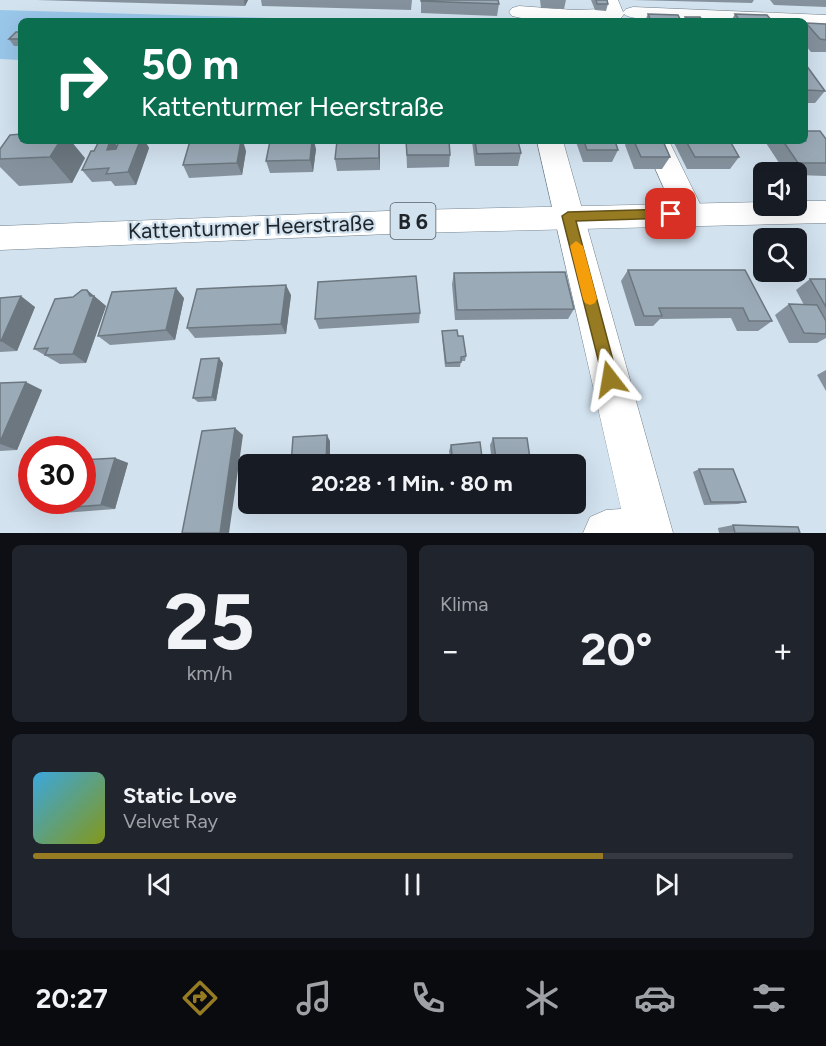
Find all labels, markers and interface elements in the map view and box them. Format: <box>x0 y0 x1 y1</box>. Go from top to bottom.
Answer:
text: 50 m <box>141 39 239 90</box>
icon: right <box>42 42 120 120</box>
text: Kattenturmer Heerstraße <box>141 90 444 123</box>
map controls <box>753 162 807 282</box>
button: sound <box>753 162 807 216</box>
pin <box>645 188 696 239</box>
icon: arrive <box>654 197 687 230</box>
road number: B 6 <box>390 203 436 239</box>
street label: Kattenturmer Heerstraße <box>127 209 375 245</box>
button: search <box>753 228 807 282</box>
position arrow <box>578 347 642 411</box>
speed limit sign: 30 <box>18 436 96 514</box>
text: 20:28 · 1 Min. · 80 m <box>311 470 513 497</box>
text: 25 <box>164 575 255 669</box>
text: Klima <box>440 592 488 616</box>
text: 20° <box>580 622 653 676</box>
text: − <box>440 631 461 670</box>
text: + <box>772 631 793 670</box>
text: km/h <box>187 661 232 685</box>
text: Static Love <box>123 782 237 809</box>
text: Velvet Ray <box>123 809 218 833</box>
icon: previous <box>143 868 176 901</box>
icon: pause <box>396 868 429 901</box>
icon: next <box>650 868 683 901</box>
icon: directions <box>179 977 221 1019</box>
icon: music <box>293 977 335 1019</box>
icon: phone <box>407 977 449 1019</box>
icon: climate <box>521 977 563 1019</box>
icon: car <box>634 977 676 1019</box>
icon: filters <box>748 977 790 1019</box>
text: 20:27 <box>36 982 108 1015</box>

